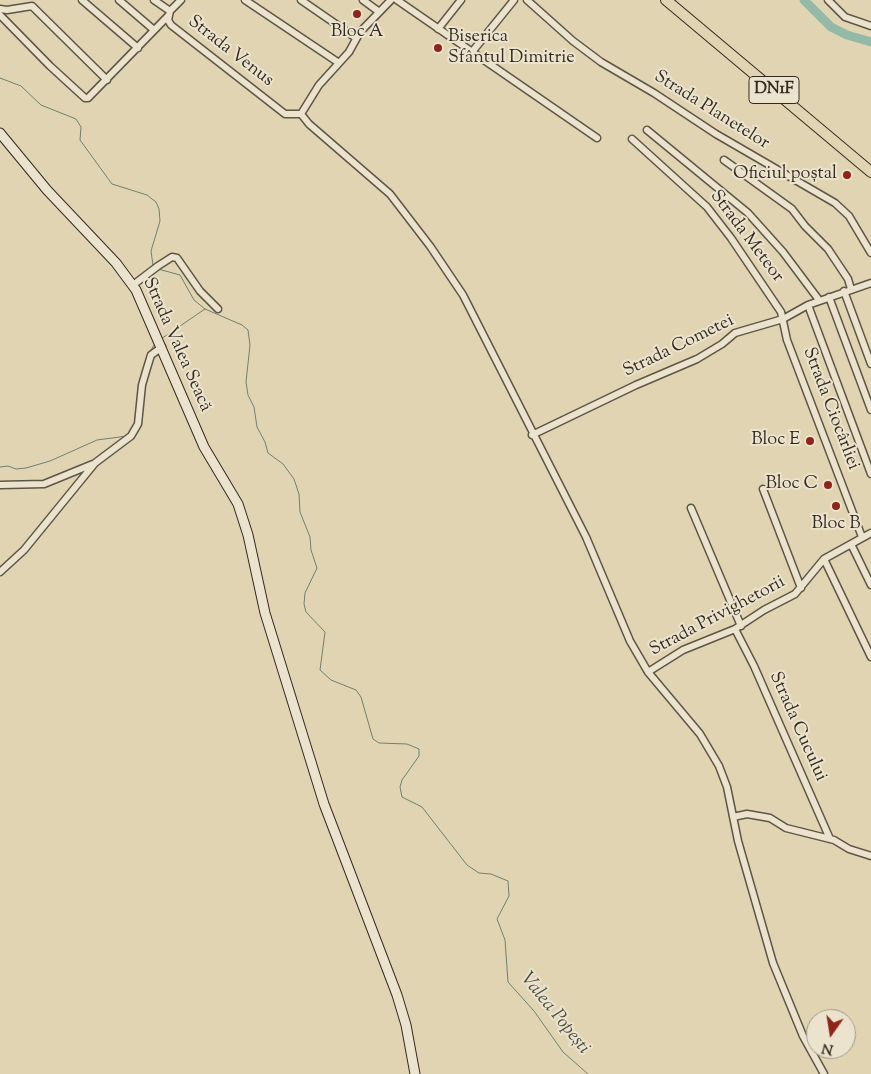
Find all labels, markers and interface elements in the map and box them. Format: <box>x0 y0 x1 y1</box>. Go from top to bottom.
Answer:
marker: Bloc A <box>351 8 363 20</box>
street label: Strada Venus <box>183 12 277 92</box>
place label: Bloc A <box>331 22 383 44</box>
place label: Biserica Sfântul Dimitrie <box>448 27 575 70</box>
marker: Biserica Sfântul Dimitrie <box>432 42 444 54</box>
street label: Strada Planetelor <box>649 67 773 155</box>
road number: DN1F <box>749 76 799 104</box>
place label: Oficiul poștal <box>733 164 837 186</box>
marker: Oficiul poștal <box>841 169 853 181</box>
street label: Strada Meteor <box>704 187 788 287</box>
street label: Strada Valea Seacă <box>137 275 215 415</box>
street label: Strada Cometei <box>620 311 738 383</box>
street label: Strada Ciocârliei <box>797 345 863 473</box>
place label: Bloc E <box>751 430 800 452</box>
marker: Bloc E <box>804 435 816 447</box>
place label: Bloc C <box>766 474 818 496</box>
marker: Bloc C <box>822 479 834 491</box>
marker: Bloc B <box>830 500 842 512</box>
place label: Bloc B <box>811 514 861 536</box>
street label: Strada Privighetorii <box>646 572 790 662</box>
street label: Strada Cucului <box>763 669 831 785</box>
water label: Valea Popești <box>514 968 594 1060</box>
north arrow <box>806 1009 856 1059</box>
text: N <box>820 1037 836 1059</box>

